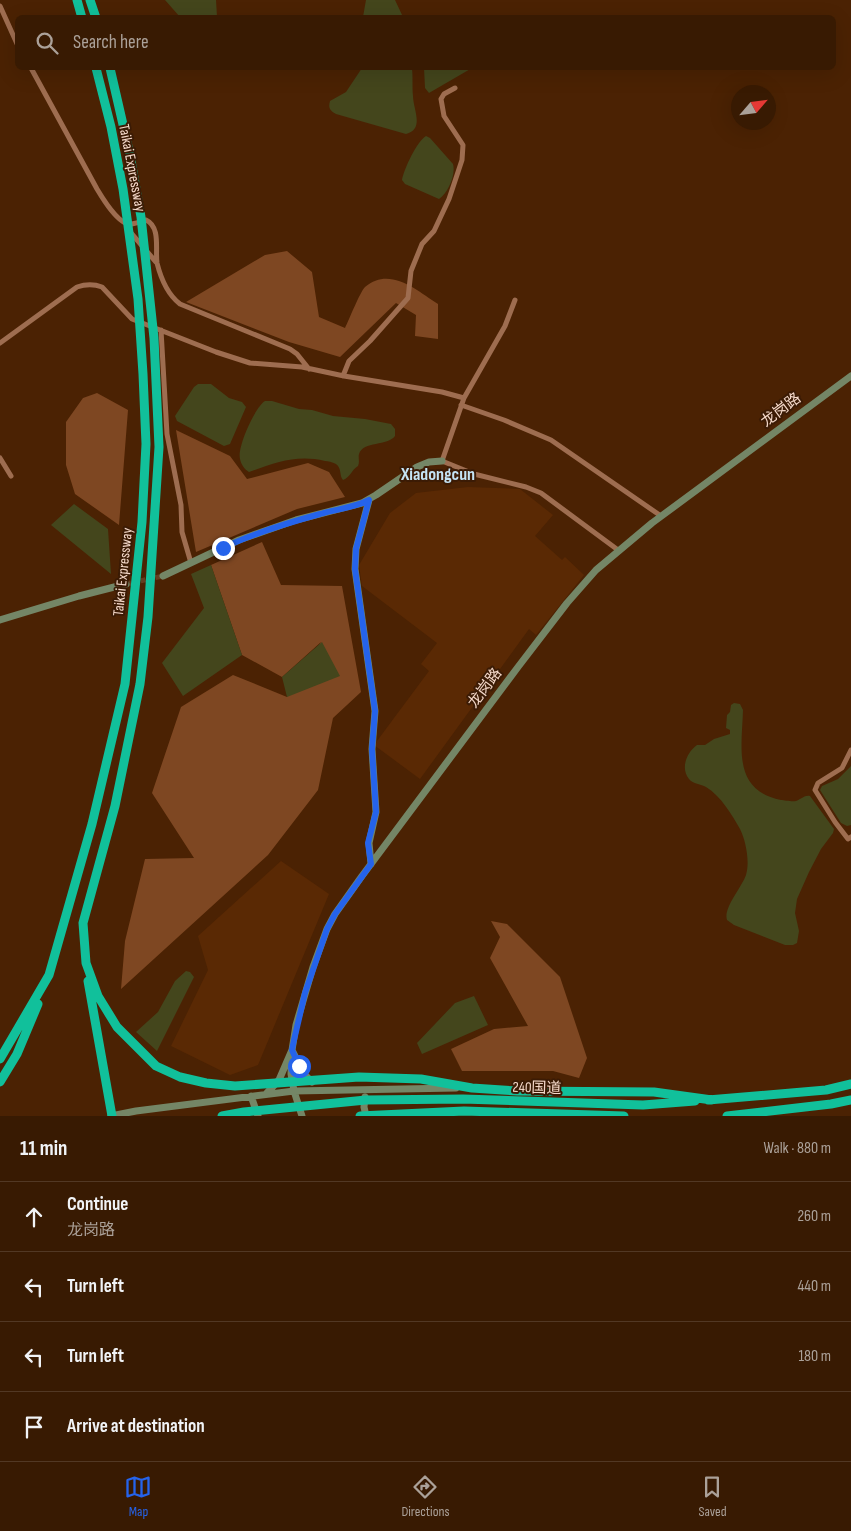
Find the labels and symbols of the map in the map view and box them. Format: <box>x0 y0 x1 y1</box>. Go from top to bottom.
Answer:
north arrow <box>731 85 776 130</box>
street label: Taikai Expressway <box>114 123 150 214</box>
street label: 龙岗路 <box>757 389 805 431</box>
district label: Xiadongcun <box>400 464 475 485</box>
street label: Taikai Expressway <box>109 527 137 617</box>
route end <box>212 537 235 560</box>
street label: 龙岗路 <box>464 664 506 712</box>
route start <box>288 1055 311 1078</box>
street label: 240国道 <box>512 1078 562 1098</box>

